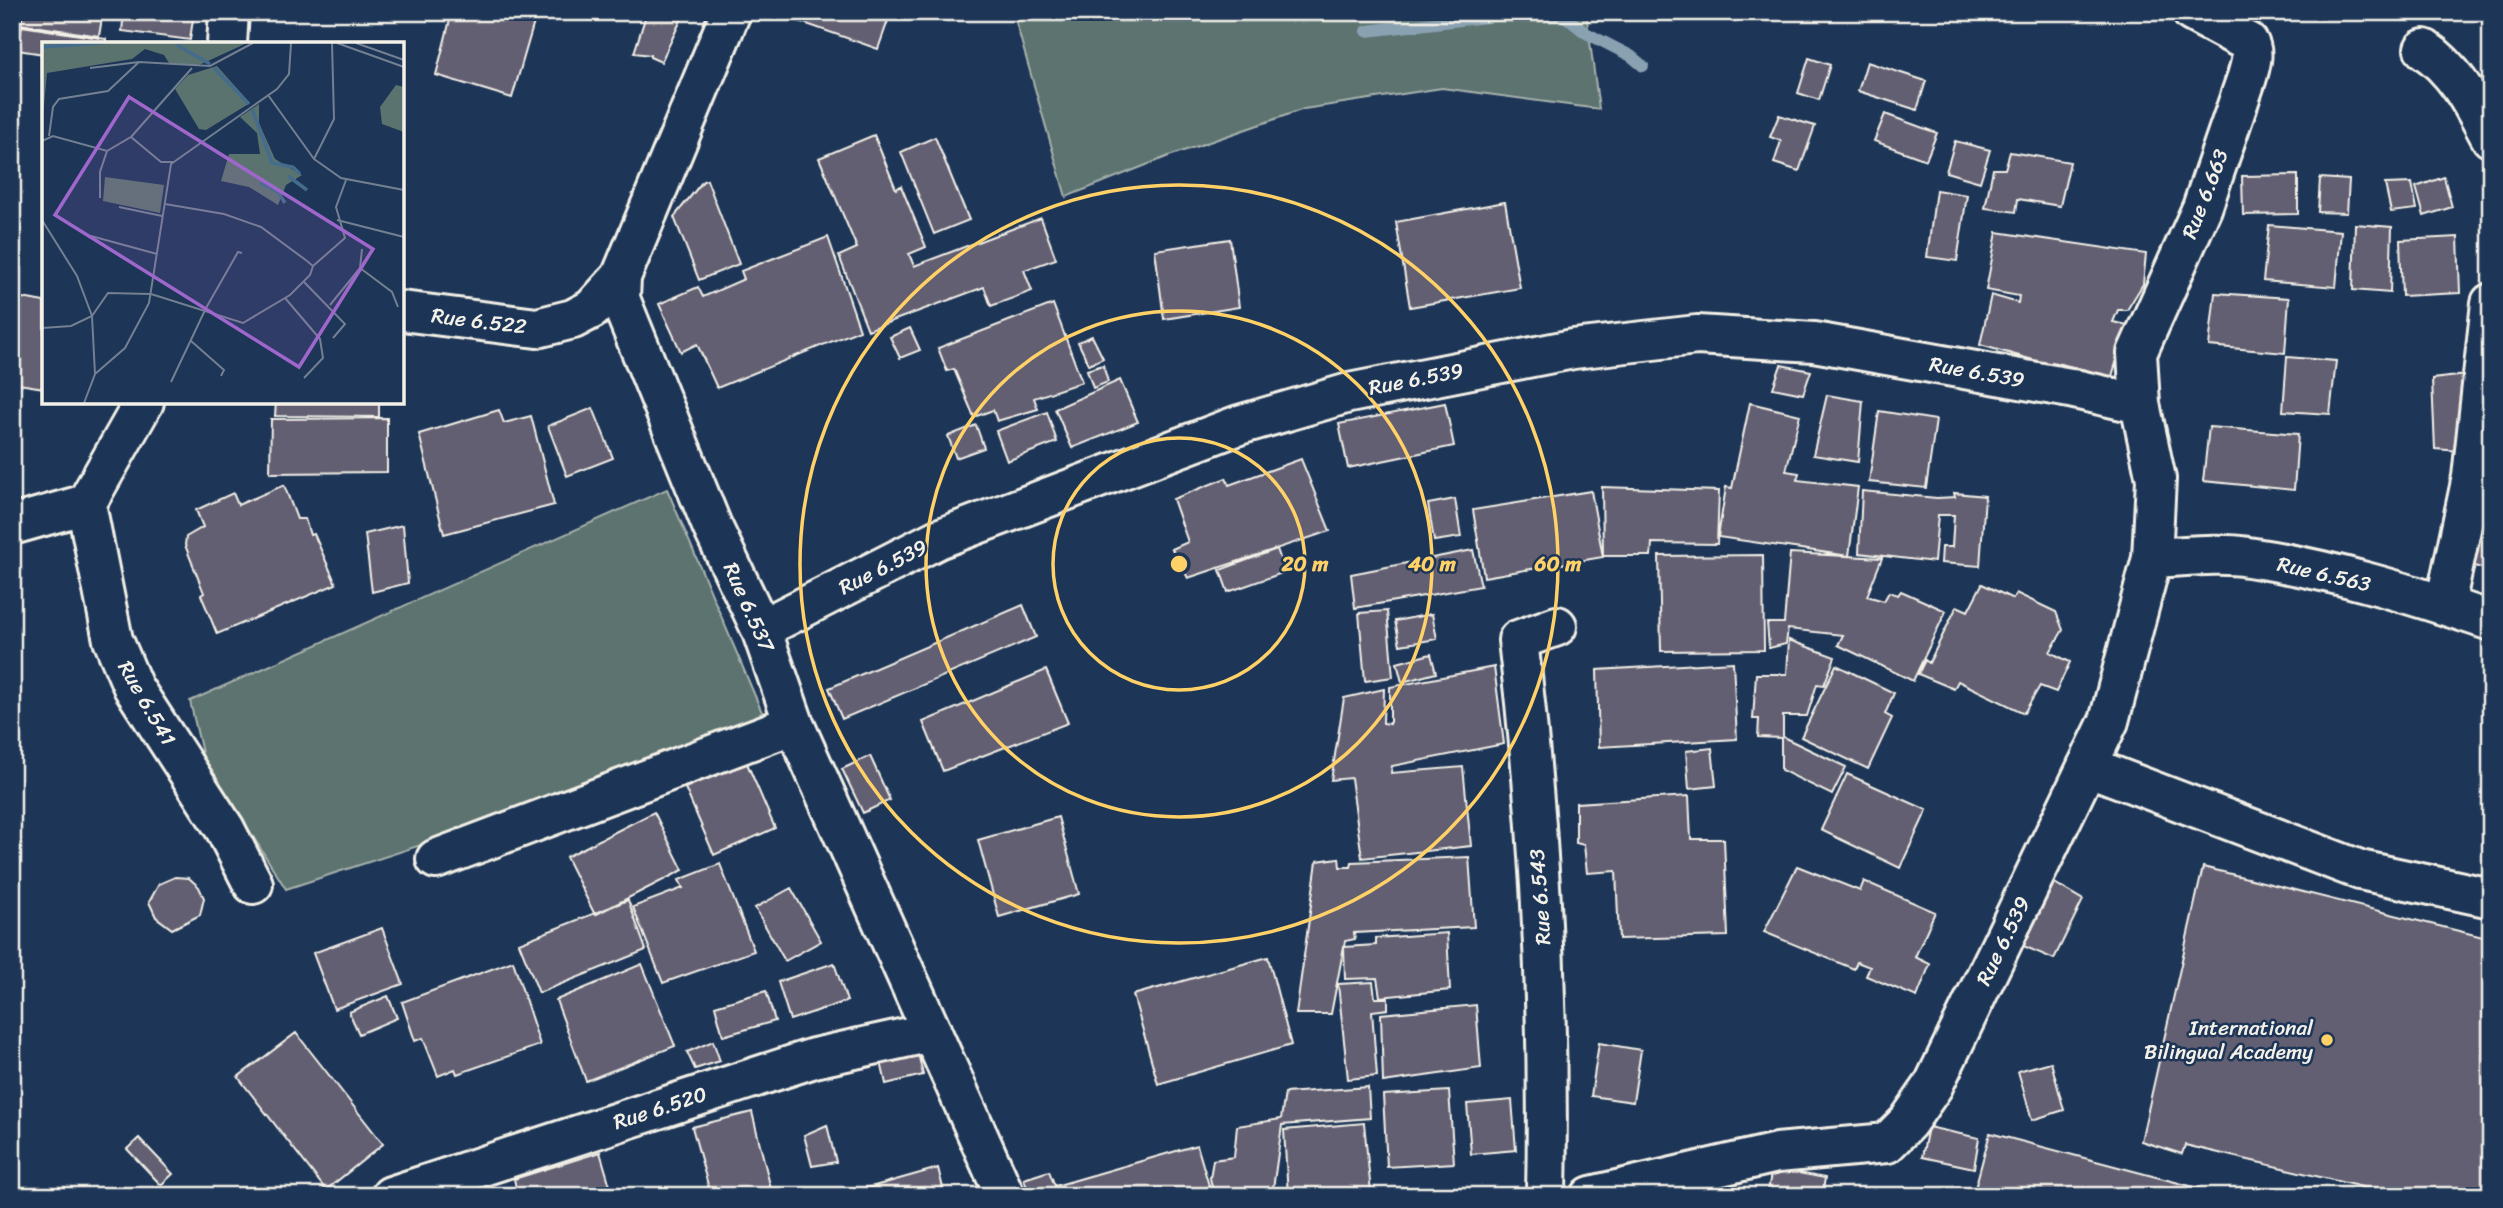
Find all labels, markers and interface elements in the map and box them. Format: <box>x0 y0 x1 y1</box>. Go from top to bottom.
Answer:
inset map <box>42 42 404 404</box>
street label: Rue 6.663 <box>2170 143 2240 245</box>
street label: Rue 6.522 <box>429 296 529 346</box>
street label: Rue 6.539 <box>1927 345 2028 399</box>
street label: Rue 6.539 <box>1365 351 1467 407</box>
street label: Rue 6.539 <box>832 528 934 606</box>
text: 20 m <box>1281 545 1329 583</box>
text: 40 m <box>1407 545 1457 583</box>
text: 60 m <box>1534 545 1582 583</box>
street label: Rue 6.563 <box>2274 545 2375 603</box>
centre of rings <box>1167 552 1191 576</box>
street label: Rue 6.537 <box>712 556 786 660</box>
street label: Rue 6.541 <box>107 653 187 753</box>
street label: Rue 6.543 <box>1518 847 1562 946</box>
street label: Rue 6.539 <box>1965 890 2041 992</box>
place label: International Bilingual Academy <box>2144 1009 2314 1071</box>
marker: International Bilingual Academy <box>2319 1032 2335 1048</box>
street label: Rue 6.520 <box>608 1075 712 1141</box>

